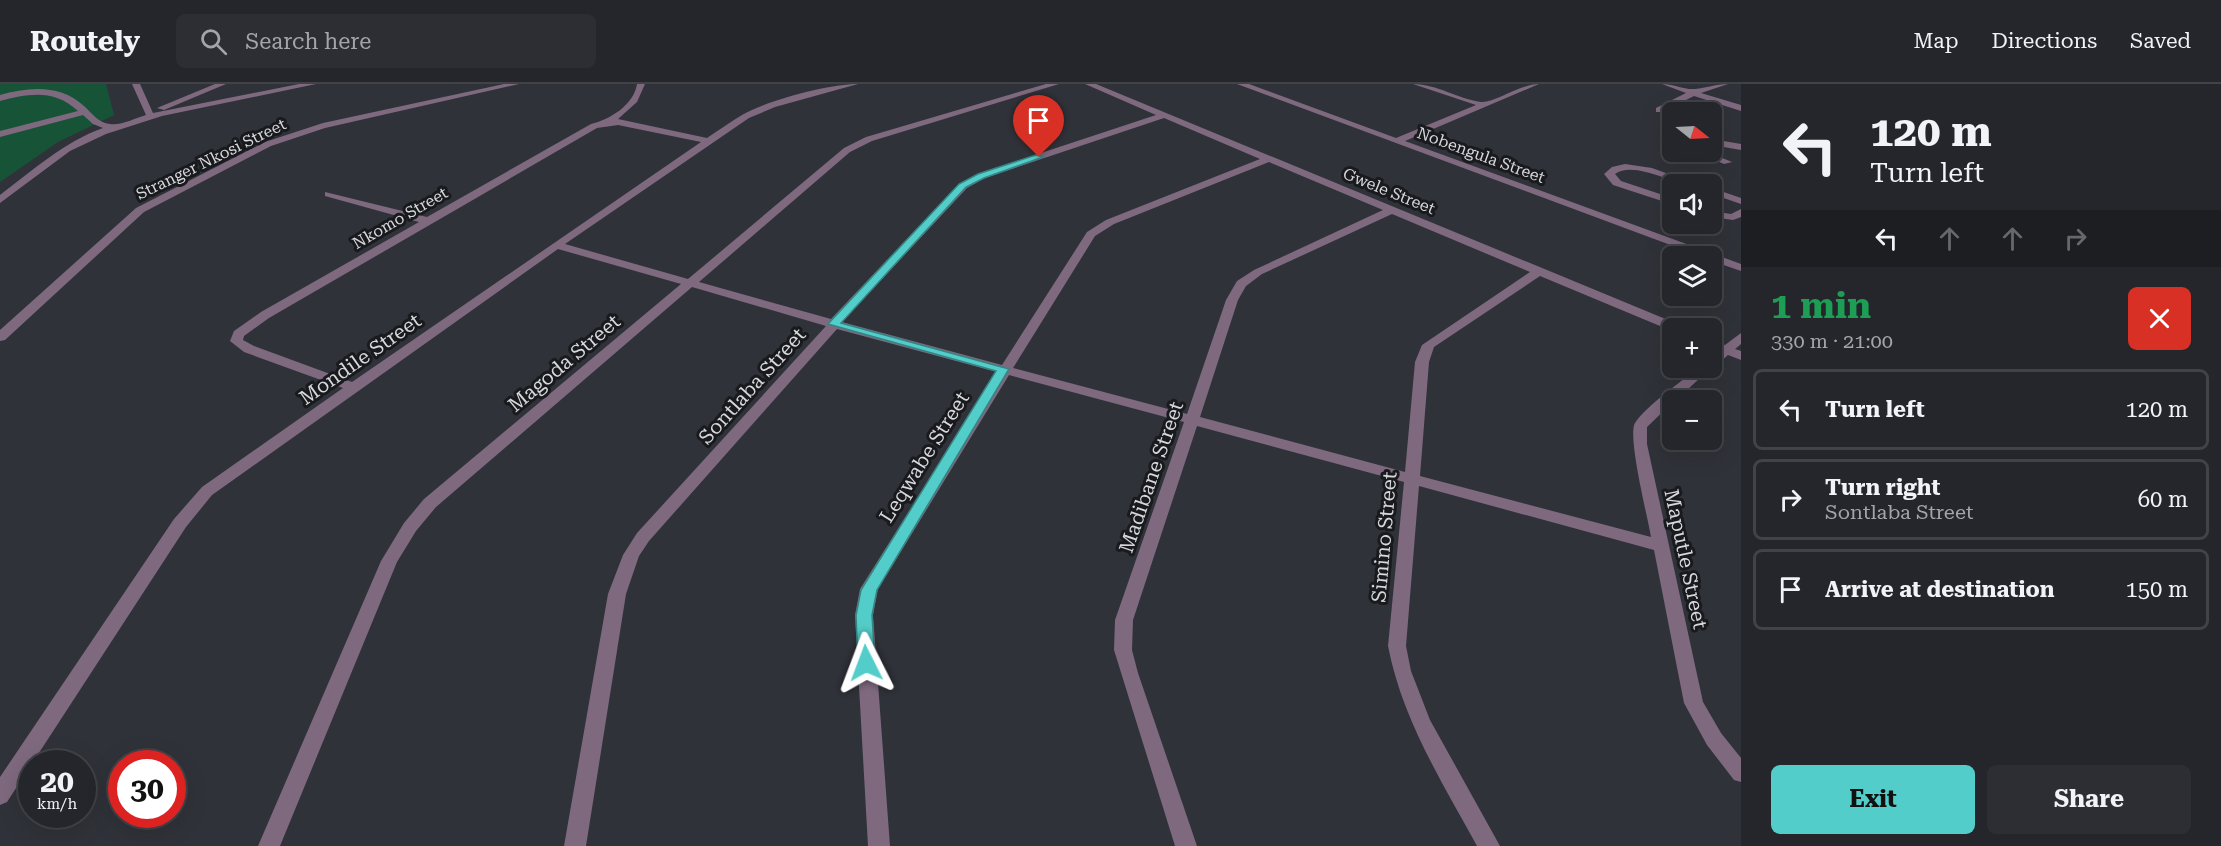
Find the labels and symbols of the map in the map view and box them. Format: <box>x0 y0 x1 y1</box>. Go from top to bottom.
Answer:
pin <box>1013 95 1064 157</box>
north arrow <box>1662 102 1722 162</box>
street label: Stranger Nkosi Street <box>133 114 289 204</box>
street label: Nobengula Street <box>1415 123 1547 187</box>
street label: Gwele Street <box>1340 164 1438 218</box>
street label: Nkomo Street <box>349 183 451 253</box>
street label: Mondile Street <box>295 308 426 410</box>
street label: Magoda Street <box>503 309 625 417</box>
street label: Sontlaba Street <box>693 322 811 449</box>
street label: Leqwabe Street <box>874 387 974 527</box>
street label: Madibane Street <box>1114 398 1188 556</box>
street label: Simino Street <box>1366 470 1402 603</box>
street label: Maputle Street <box>1659 487 1713 632</box>
position arrow <box>834 631 898 695</box>
speed limit sign: 30 <box>108 750 186 828</box>

